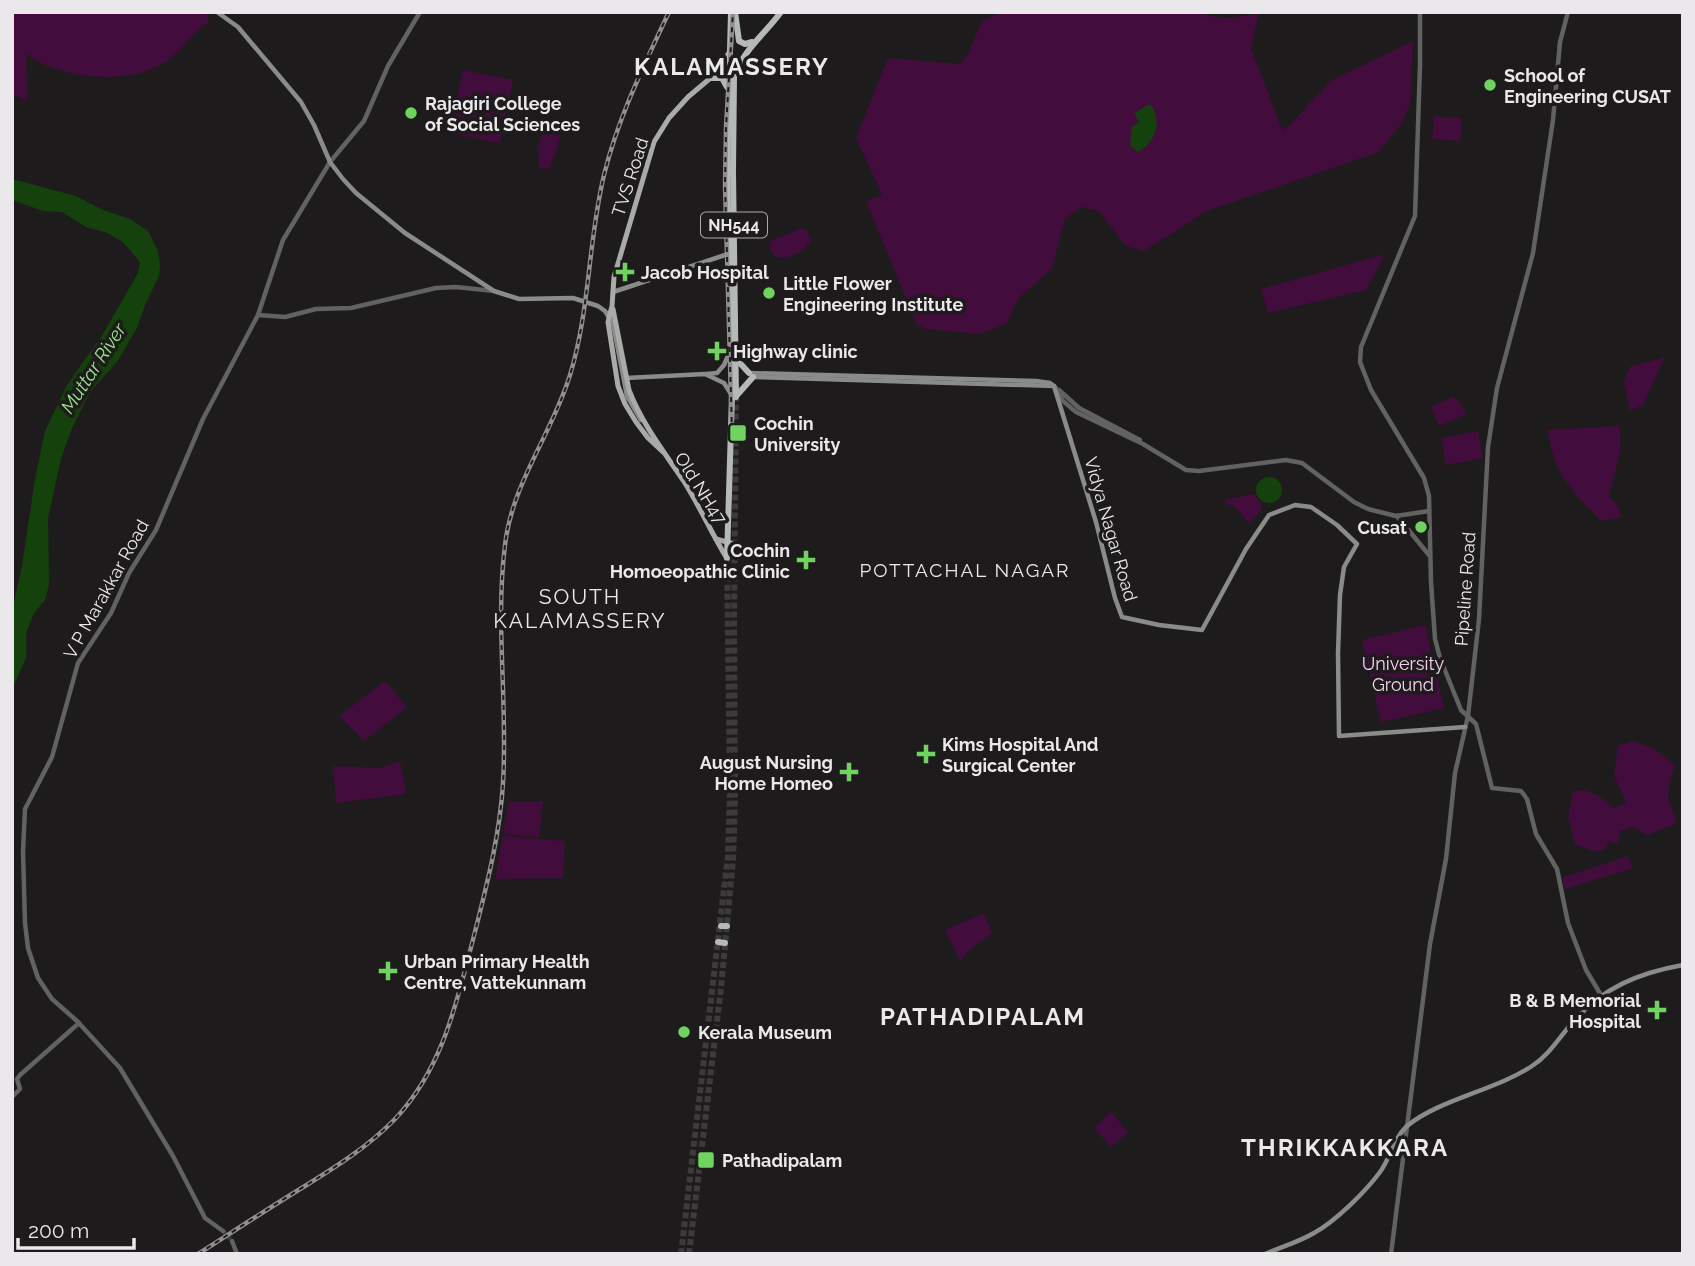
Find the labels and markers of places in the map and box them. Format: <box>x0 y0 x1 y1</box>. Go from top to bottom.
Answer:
place label: School of Engineering CUSAT <box>1504 65 1671 107</box>
marker: School of Engineering CUSAT <box>1482 77 1498 93</box>
place label: Rajagiri College of Social Sciences <box>425 93 580 135</box>
marker: Rajagiri College of Social Sciences <box>403 105 419 121</box>
marker: Jacob Hospital <box>615 262 635 282</box>
place label: Jacob Hospital <box>641 262 769 283</box>
place label: Little Flower Engineering Institute <box>783 273 963 315</box>
marker: Little Flower Engineering Institute <box>761 285 777 301</box>
marker: Highway clinic <box>707 341 727 361</box>
place label: Highway clinic <box>733 341 858 362</box>
place label: Cochin University <box>754 413 840 455</box>
marker: Cochin University <box>728 423 748 443</box>
place label: Cusat <box>1357 517 1407 538</box>
marker: Cusat <box>1413 519 1429 535</box>
place label: Cochin Homoeopathic Clinic <box>610 540 790 582</box>
marker: Cochin Homoeopathic Clinic <box>796 550 816 570</box>
place label: Kims Hospital And Surgical Center <box>942 734 1098 776</box>
marker: Kims Hospital And Surgical Center <box>916 744 936 764</box>
place label: August Nursing Home Homeo <box>700 752 833 794</box>
marker: August Nursing Home Homeo <box>839 762 859 782</box>
place label: Urban Primary Health Centre, Vattekunnam <box>404 951 590 993</box>
marker: Urban Primary Health Centre, Vattekunnam <box>378 961 398 981</box>
place label: B & B Memorial Hospital <box>1509 990 1641 1032</box>
marker: B & B Memorial Hospital <box>1647 1000 1667 1020</box>
place label: Kerala Museum <box>698 1022 832 1043</box>
marker: Kerala Museum <box>676 1024 692 1040</box>
marker: Pathadipalam <box>696 1150 716 1170</box>
place label: Pathadipalam <box>722 1150 842 1171</box>

